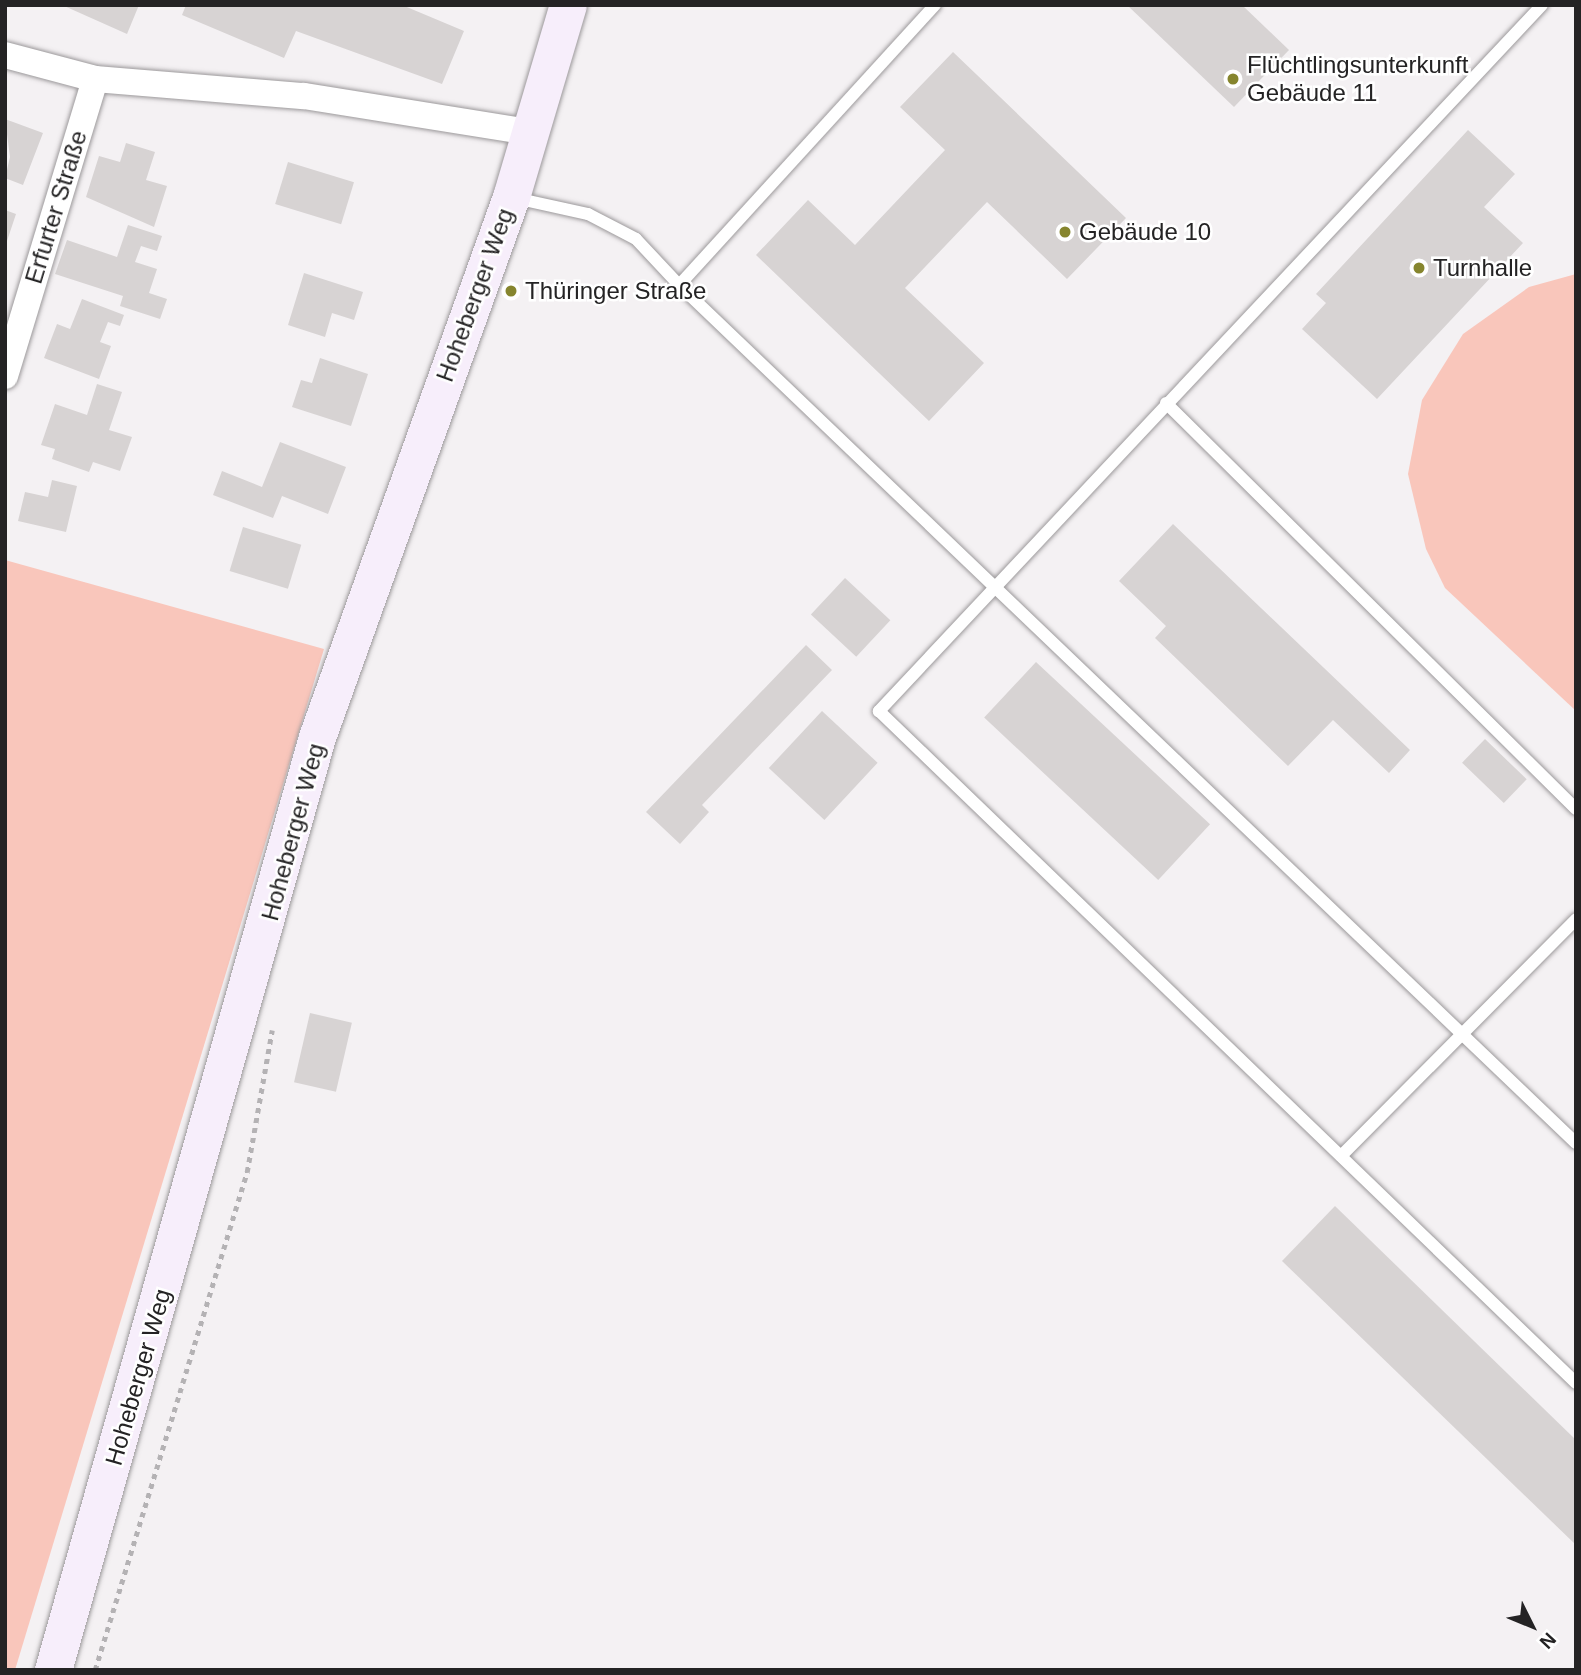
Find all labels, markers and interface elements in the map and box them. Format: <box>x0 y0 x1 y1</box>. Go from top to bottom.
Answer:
place label: Flüchtlingsunterkunft Gebäude 11 <box>1247 51 1468 107</box>
marker: Flüchtlingsunterkunft Gebäude 11 <box>1225 71 1241 87</box>
street label: Erfurter Straße <box>19 127 93 287</box>
street label: Hoheberger Weg <box>430 204 520 386</box>
place label: Gebäude 10 <box>1079 218 1211 246</box>
marker: Gebäude 10 <box>1057 224 1073 240</box>
place label: Turnhalle <box>1433 254 1532 282</box>
marker: Turnhalle <box>1411 260 1427 276</box>
place label: Thüringer Straße <box>525 277 706 305</box>
marker: Thüringer Straße <box>503 283 519 299</box>
street label: Hoheberger Weg <box>255 740 331 924</box>
street label: Hoheberger Weg <box>99 1285 177 1469</box>
north arrow <box>1497 1591 1567 1661</box>
text: N <box>1535 1628 1560 1653</box>

